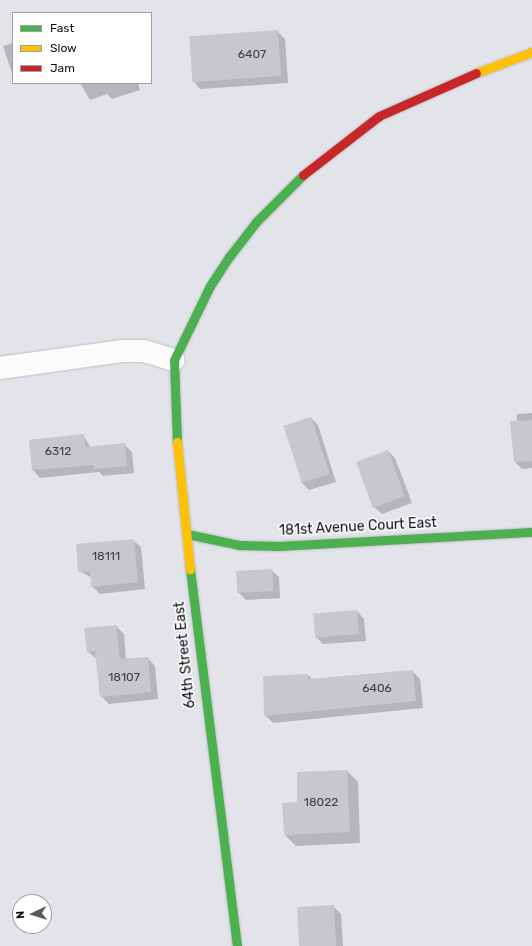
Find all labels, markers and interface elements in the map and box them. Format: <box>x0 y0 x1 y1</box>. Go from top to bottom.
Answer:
legend <box>12 12 152 84</box>
text: Fast <box>50 21 74 35</box>
text: Slow <box>50 41 77 55</box>
house number: 6407 <box>238 48 266 62</box>
text: Jam <box>50 61 75 75</box>
house number: 6312 <box>45 445 71 459</box>
street label: 181st Avenue Court East <box>279 514 437 540</box>
house number: 18111 <box>92 550 120 564</box>
street label: 64th Street East <box>171 601 199 709</box>
house number: 18107 <box>108 671 140 685</box>
house number: 6406 <box>362 682 392 696</box>
house number: 18022 <box>304 796 338 810</box>
north arrow <box>12 894 52 934</box>
text: N <box>14 910 27 919</box>

